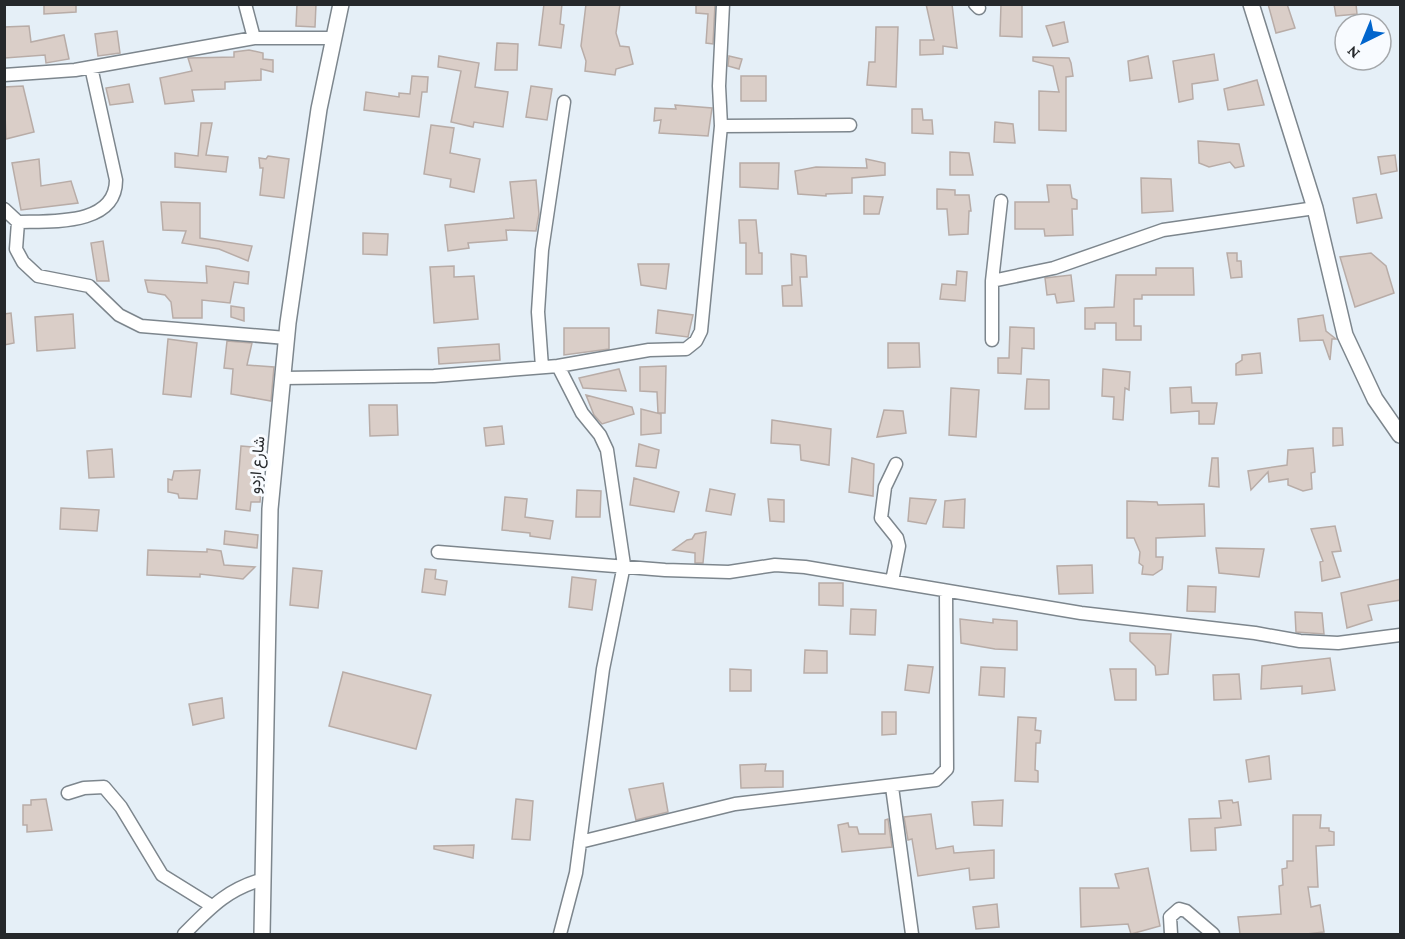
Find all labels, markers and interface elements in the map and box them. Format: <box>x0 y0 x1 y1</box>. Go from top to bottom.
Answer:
north arrow <box>1333 12 1393 72</box>
text: N <box>1343 43 1363 63</box>
street label: شارع ازدو <box>246 435 270 495</box>

